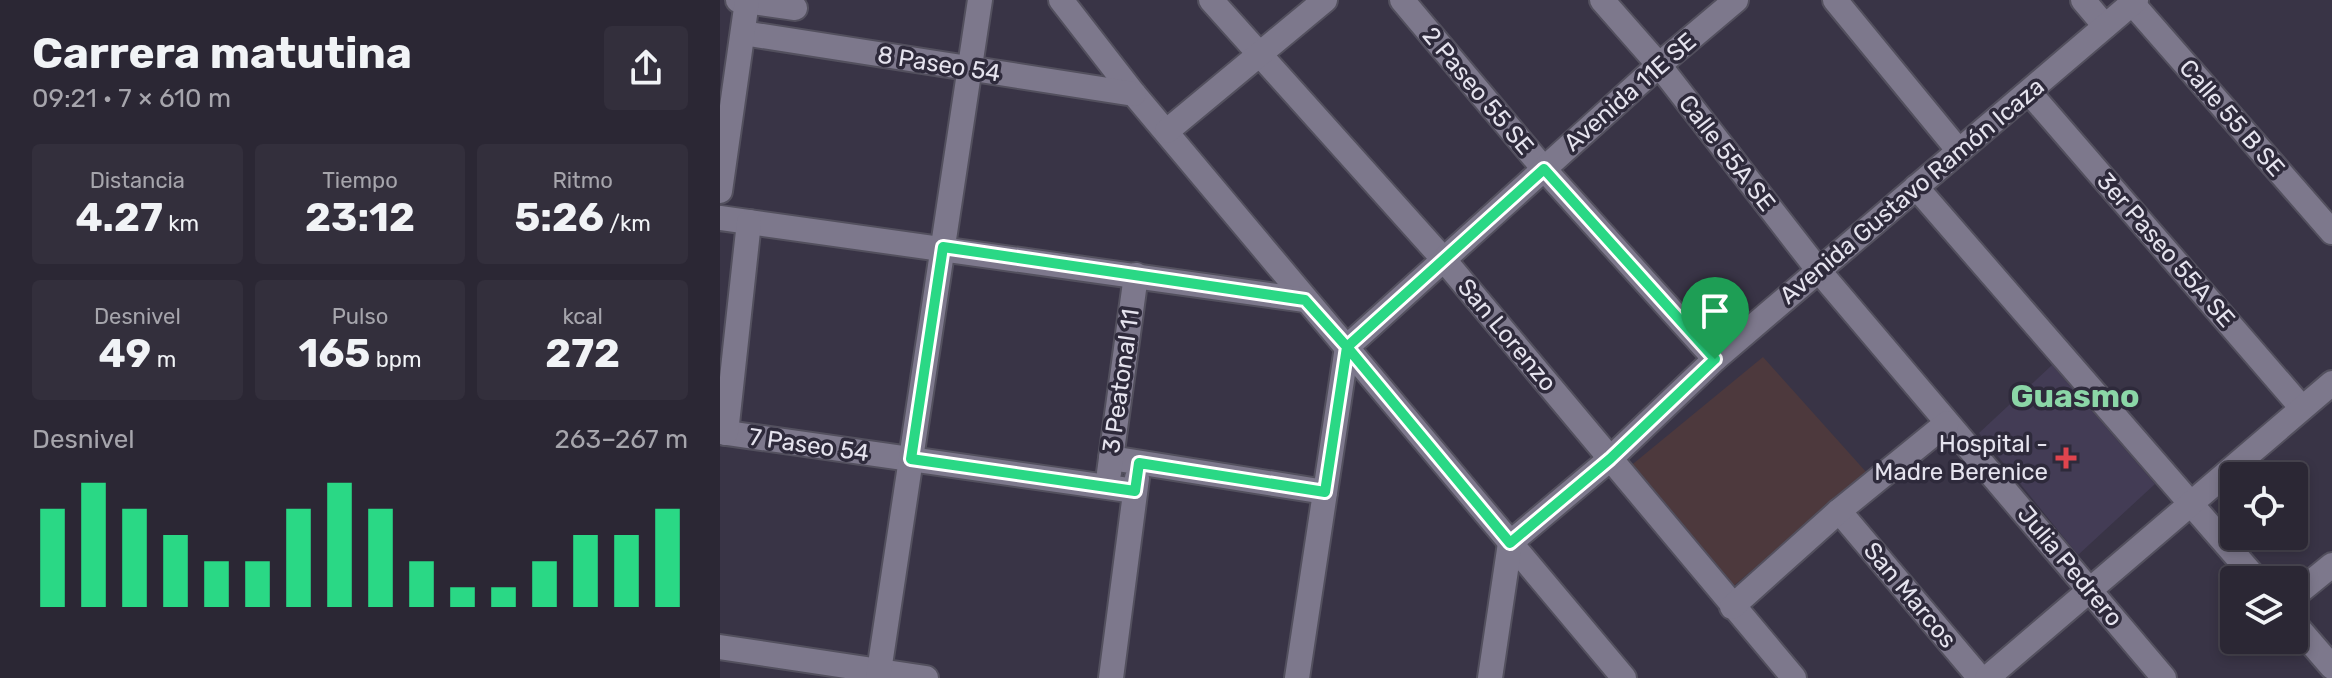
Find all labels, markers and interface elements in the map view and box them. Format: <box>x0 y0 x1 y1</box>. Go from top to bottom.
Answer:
street label: 2 Paseo 55 SE <box>1417 22 1539 160</box>
button: share <box>604 26 688 110</box>
text: Carrera matutina <box>32 27 412 79</box>
street label: Avenida 11E SE <box>1558 27 1702 157</box>
street label: 8 Paseo 54 <box>876 40 1003 88</box>
street label: Calle 55 B SE <box>2174 54 2290 182</box>
street label: Avenida Gustavo Ramón Icaza <box>1774 72 2050 310</box>
text: 09:21 · 7 × 610 m <box>32 83 231 114</box>
street label: Calle 55A SE <box>1673 89 1781 217</box>
text: Distancia <box>90 167 185 194</box>
text: Tiempo <box>322 167 398 194</box>
text: Ritmo <box>552 167 613 194</box>
street label: 3er Paseo 55A SE <box>2091 167 2241 333</box>
text: 4.27 <box>76 194 163 241</box>
text: 23:12 <box>305 194 415 241</box>
text: 5:26 <box>514 194 604 241</box>
text: km <box>163 210 199 237</box>
text: /km <box>604 210 651 237</box>
street label: San Lorenzo <box>1452 273 1562 397</box>
pin <box>1681 277 1749 359</box>
icon: arrive <box>1693 289 1737 333</box>
text: Desnivel <box>94 303 181 330</box>
text: Pulso <box>332 303 388 330</box>
text: kcal <box>562 303 603 330</box>
street label: 3 Peatonal 11 <box>1097 307 1145 455</box>
text: 49 <box>98 330 151 377</box>
text: 165 <box>299 330 370 377</box>
text: 272 <box>545 330 620 377</box>
text: m <box>151 346 176 373</box>
text: bpm <box>370 346 421 373</box>
district label: Guasmo <box>2011 377 2140 415</box>
street label: 7 Paseo 54 <box>747 423 871 467</box>
text: Desnivel <box>32 424 135 455</box>
text: 263–267 m <box>555 424 688 455</box>
place label: Hospital - Madre Berenice <box>1874 430 2048 486</box>
marker: Hospital - Madre Berenice <box>2055 447 2077 469</box>
map controls <box>2220 462 2308 654</box>
button: locate <box>2220 462 2308 550</box>
street label: Julia Pedrero <box>2012 500 2128 632</box>
street label: San Marcos <box>1858 537 1962 653</box>
button: layers <box>2220 566 2308 654</box>

